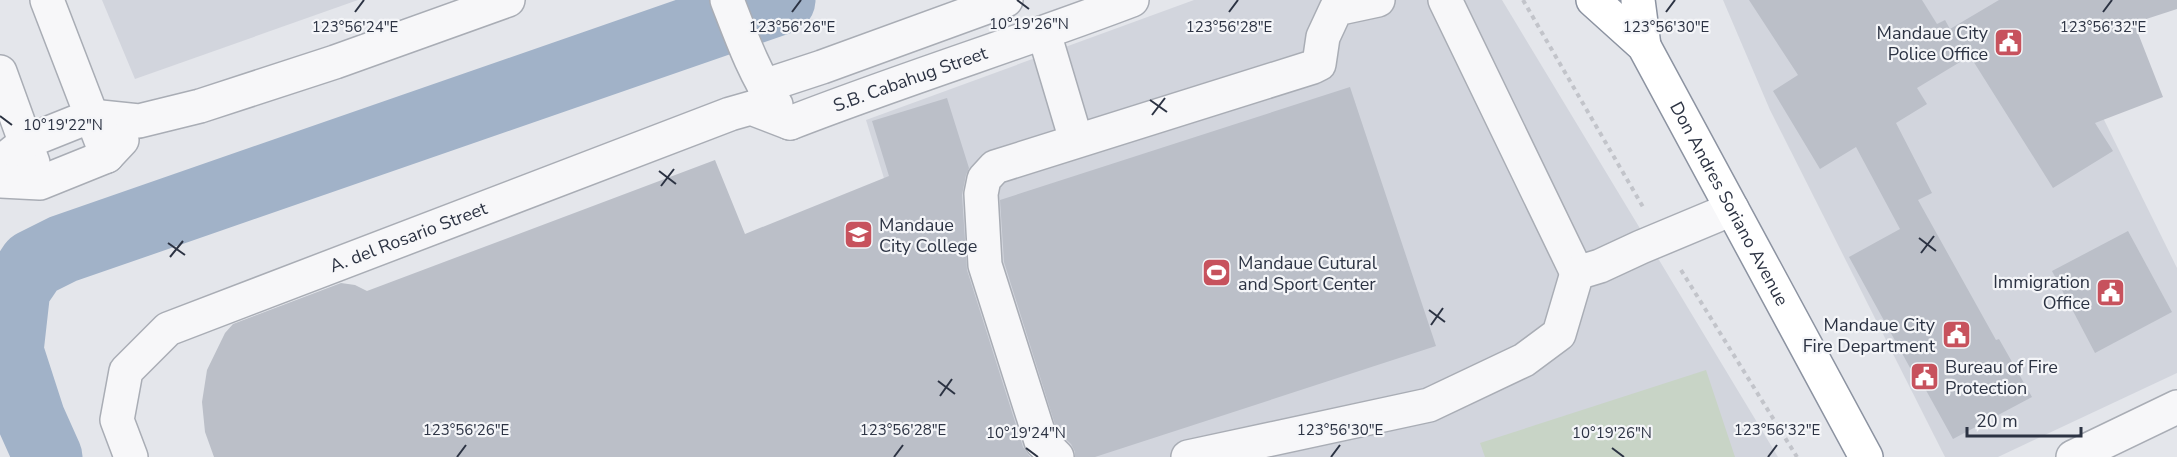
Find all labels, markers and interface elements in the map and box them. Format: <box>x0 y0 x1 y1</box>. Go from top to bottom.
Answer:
text: 10°19'26"N <box>989 14 1069 34</box>
text: 123°56'24"E <box>312 17 398 37</box>
text: 123°56'26"E <box>749 17 835 37</box>
text: 123°56'28"E <box>1186 17 1272 37</box>
text: 123°56'30"E <box>1623 17 1709 37</box>
text: 123°56'32"E <box>2060 17 2146 37</box>
place label: Mandaue City Police Office <box>1877 21 1989 66</box>
public building icon: Mandaue City Police Office <box>1993 27 2025 59</box>
street label: S.B. Cabahug Street <box>830 41 991 118</box>
street label: Don Andres Soriano Avenue <box>1664 97 1794 310</box>
text: 10°19'22"N <box>23 115 103 135</box>
street label: A. del Rosario Street <box>326 196 491 278</box>
place label: Mandaue City College <box>879 213 977 258</box>
school or university icon: Mandaue City College <box>842 219 874 251</box>
place label: Mandaue Cutural and Sport Center <box>1238 251 1378 296</box>
sports icon: Mandaue Cutural and Sport Center <box>1201 257 1233 289</box>
place label: Immigration Office <box>1993 270 2090 315</box>
public building icon: Immigration Office <box>2095 276 2127 308</box>
place label: Mandaue City Fire Department <box>1803 313 1936 358</box>
public building icon: Mandaue City Fire Department <box>1940 319 1972 351</box>
place label: Bureau of Fire Protection <box>1945 355 2058 400</box>
public building icon: Bureau of Fire Protection <box>1908 361 1940 393</box>
scale bar <box>1967 400 2081 438</box>
text: 20 m <box>1976 409 2018 433</box>
text: 123°56'26"E <box>423 420 509 440</box>
text: 123°56'28"E <box>860 420 946 440</box>
text: 123°56'30"E <box>1297 420 1383 440</box>
text: 123°56'32"E <box>1734 420 1820 440</box>
text: 10°19'24"N <box>986 423 1066 443</box>
text: 10°19'26"N <box>1572 423 1652 443</box>

